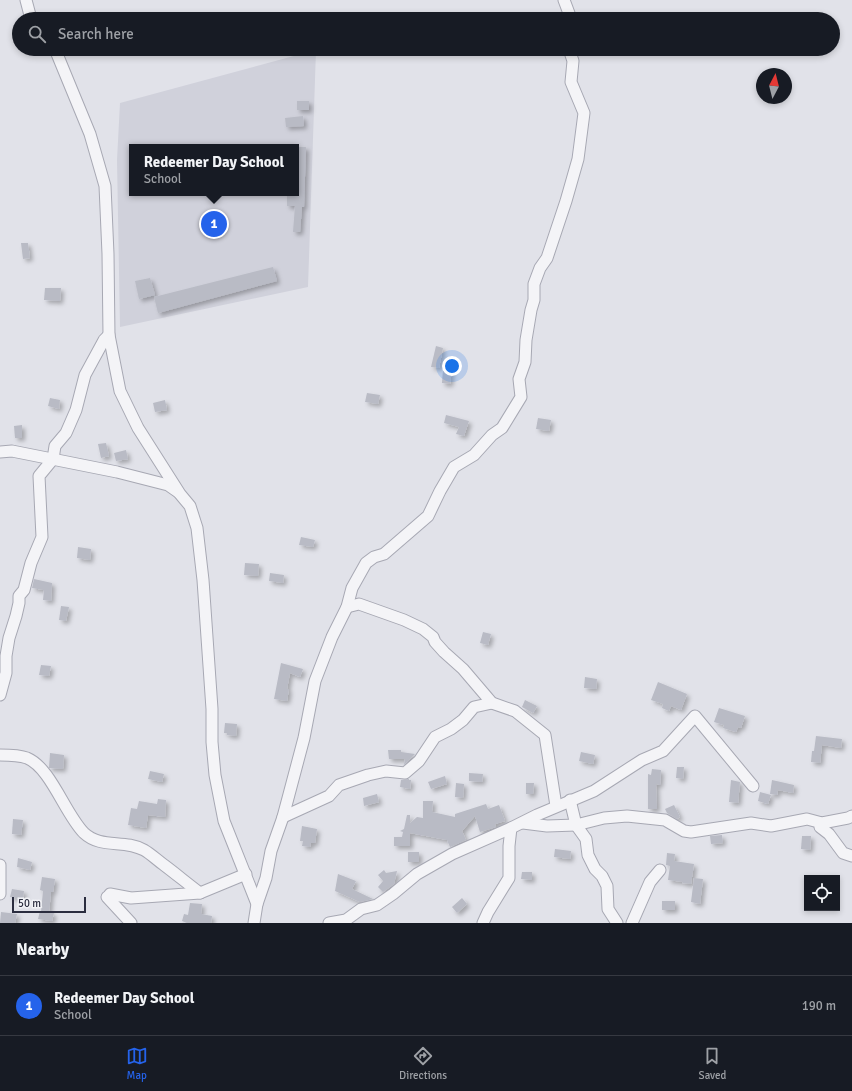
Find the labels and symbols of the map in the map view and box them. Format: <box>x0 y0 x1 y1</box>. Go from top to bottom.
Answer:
north arrow <box>756 68 792 104</box>
pin: 1 <box>201 209 227 239</box>
your location <box>442 356 462 376</box>
scale bar <box>12 895 86 914</box>

